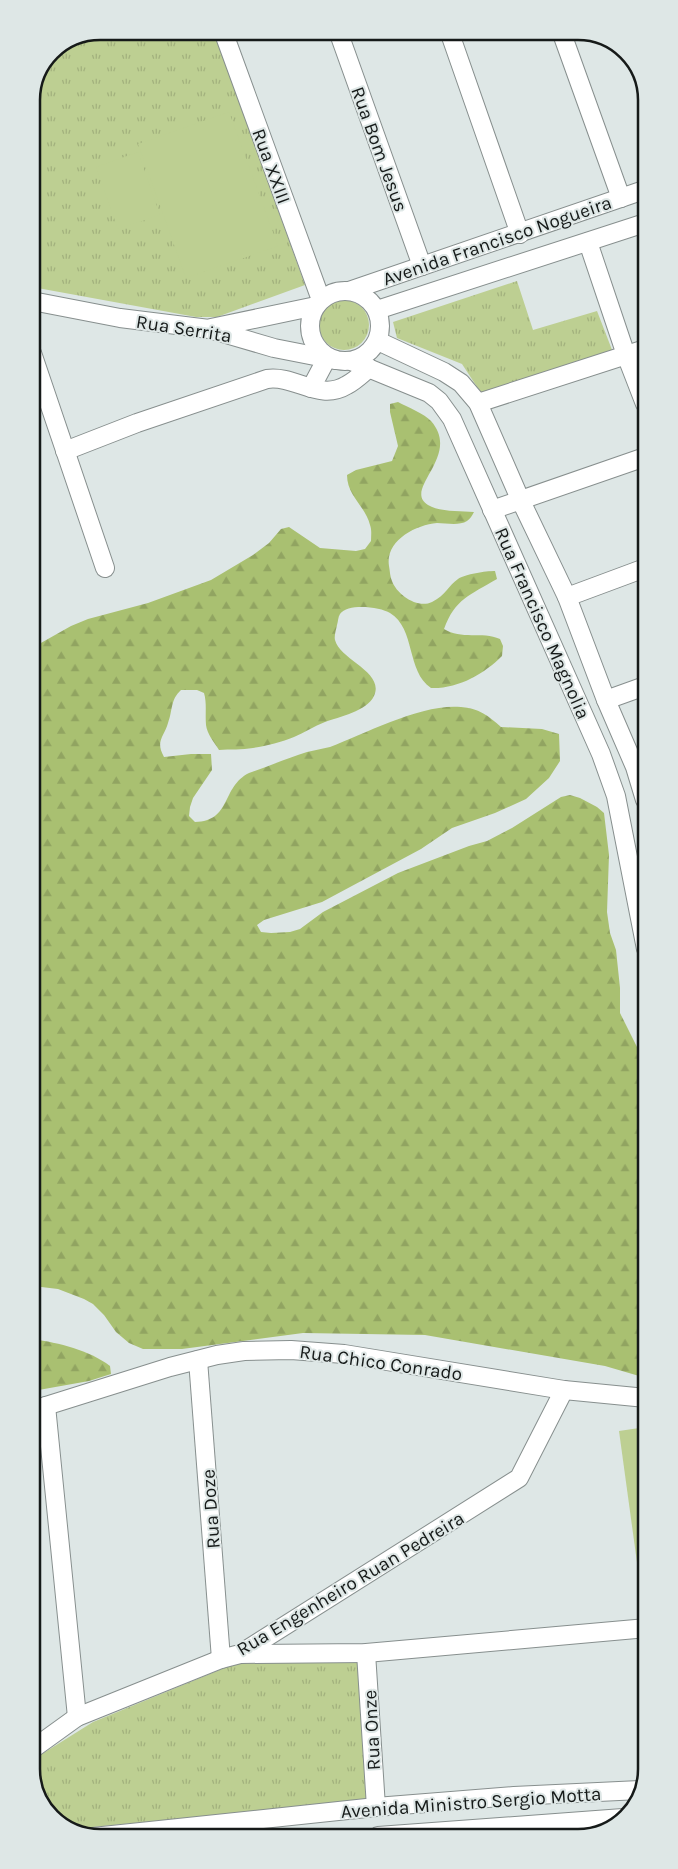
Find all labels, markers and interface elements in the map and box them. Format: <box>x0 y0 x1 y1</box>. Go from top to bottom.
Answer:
street label: Rua Bom Jesus <box>346 84 412 215</box>
street label: Rua XXIII <box>247 126 295 207</box>
street label: Avenida Francisco Nogueira <box>380 191 615 290</box>
street label: Rua Serrita <box>135 311 233 347</box>
street label: Rua Francisco Magnolia <box>490 524 594 723</box>
street label: Rua Chico Conrado <box>298 1341 464 1385</box>
street label: Rua Doze <box>197 1468 225 1550</box>
street label: Rua Engenheiro Ruan Pedreira <box>233 1507 468 1661</box>
street label: Rua Onze <box>359 1689 385 1771</box>
street label: Avenida Ministro Sergio Motta <box>340 1783 602 1823</box>

